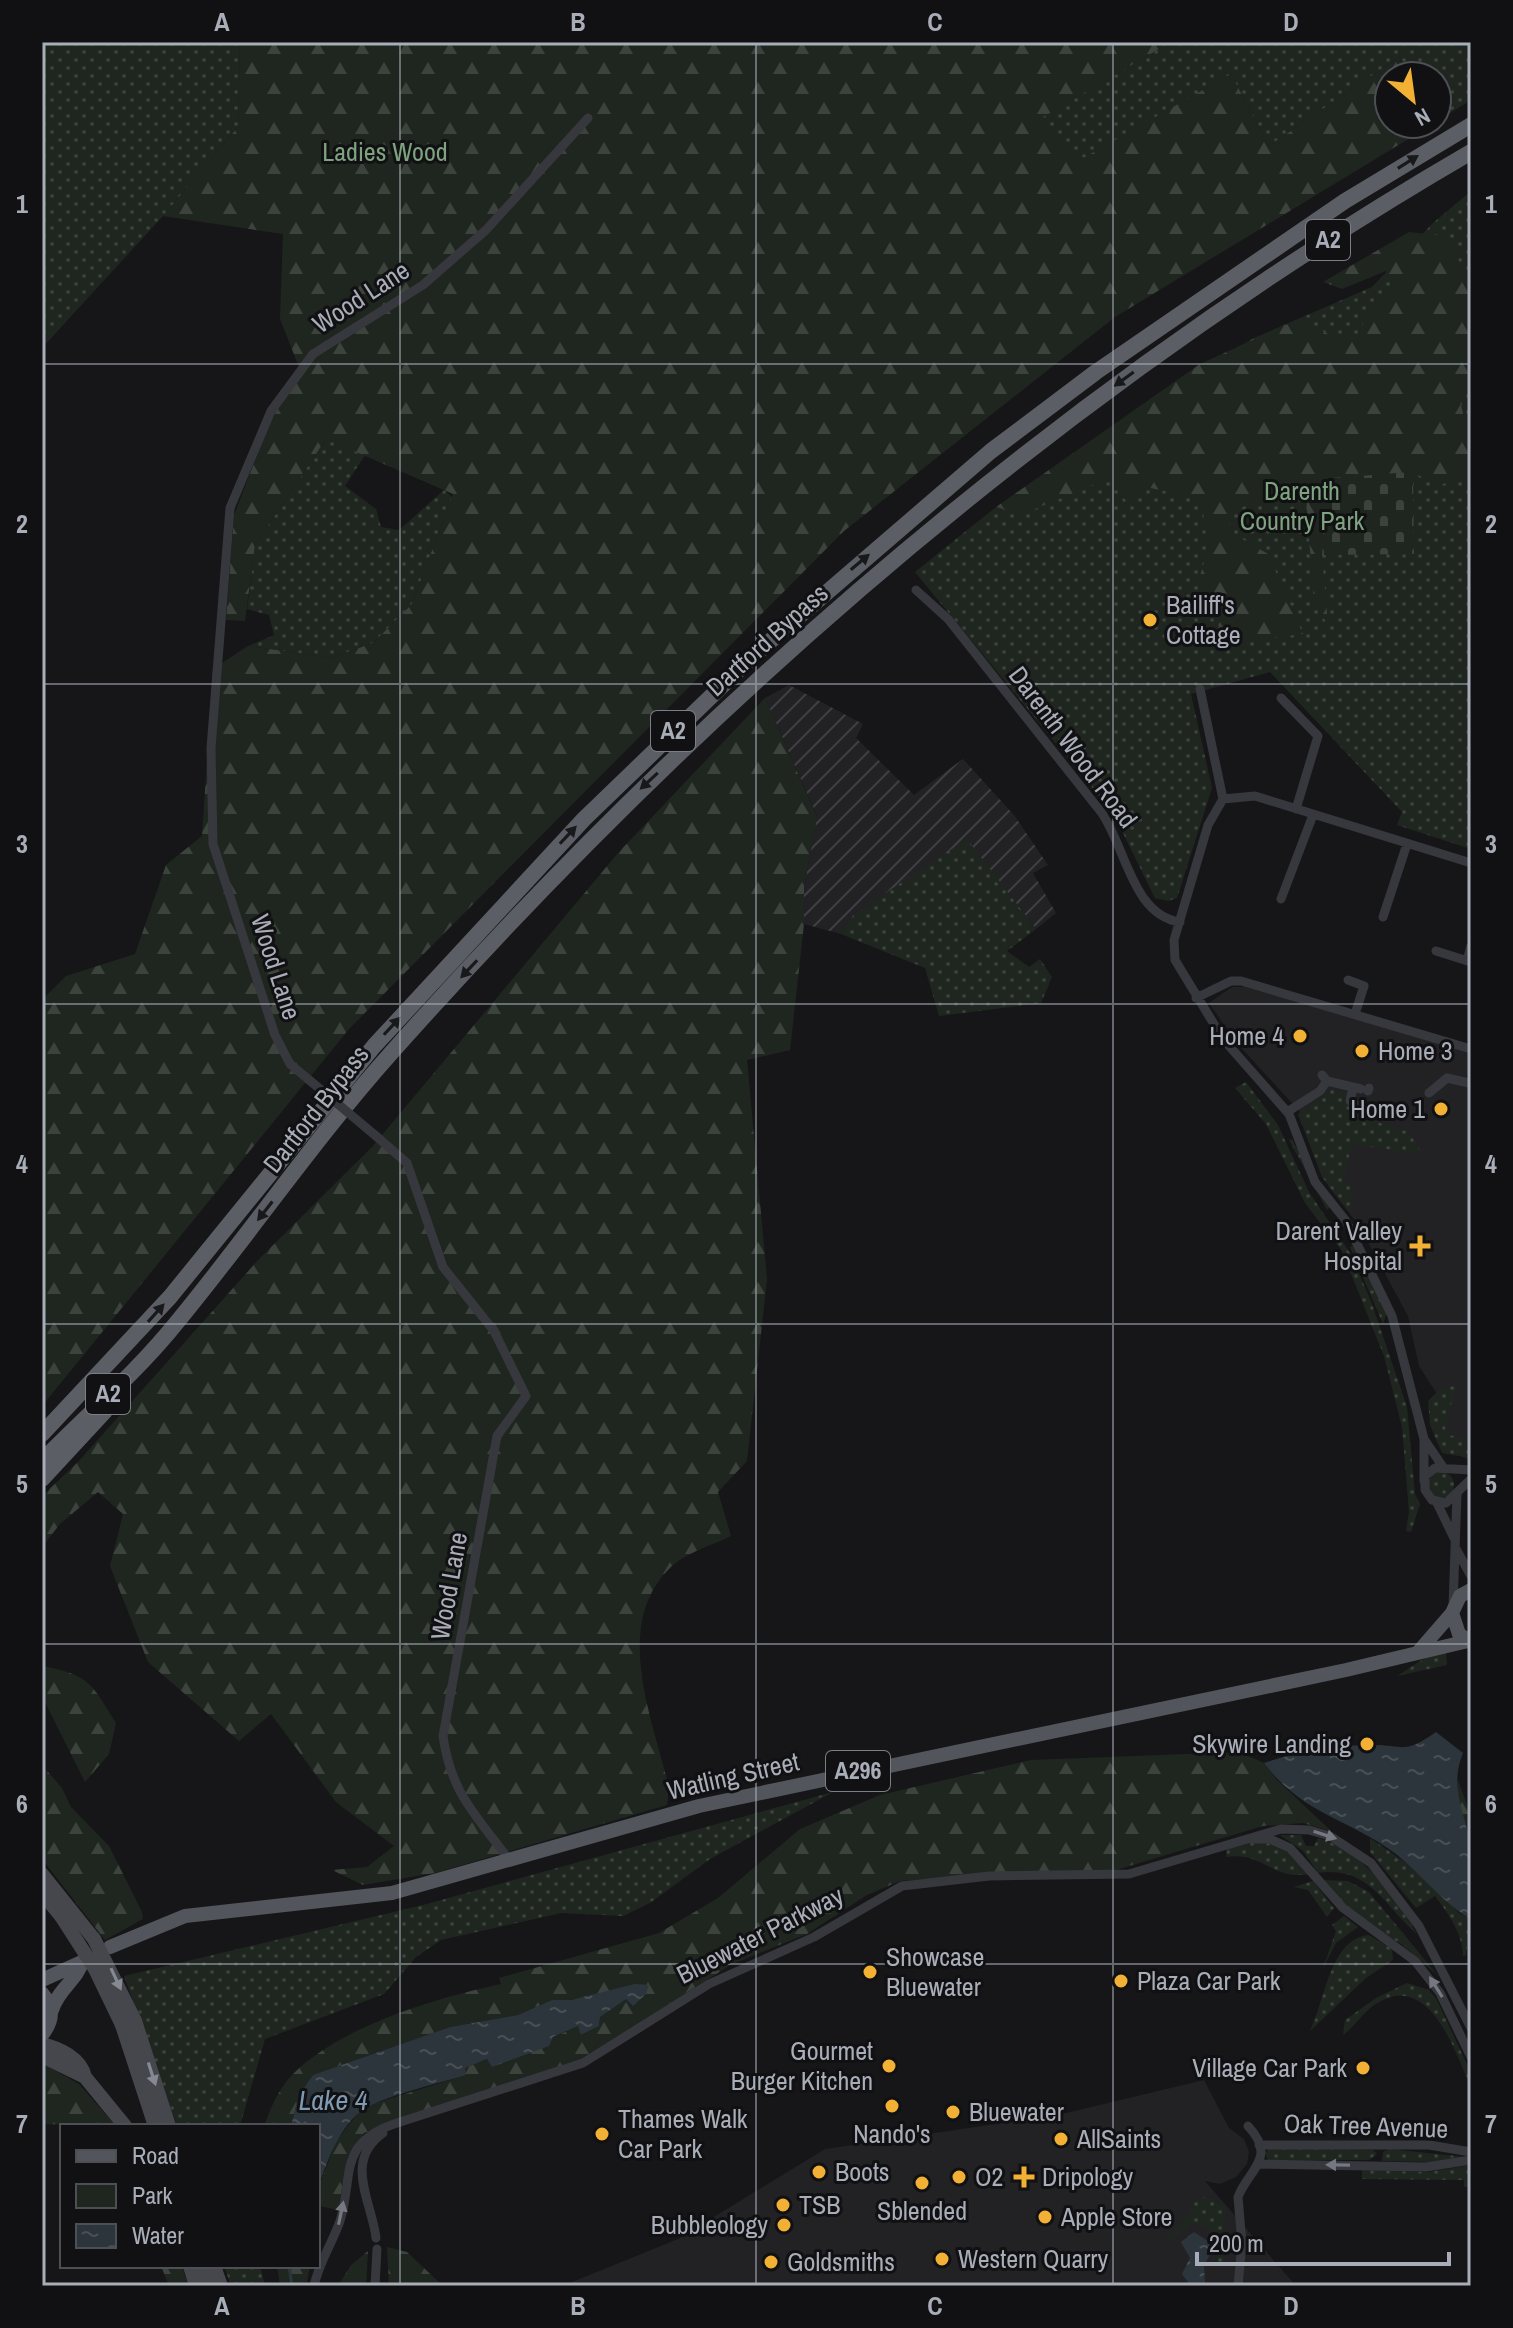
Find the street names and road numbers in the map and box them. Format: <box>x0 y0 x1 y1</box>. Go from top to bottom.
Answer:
road number: A2 <box>1306 220 1350 260</box>
street label: Wood Lane <box>306 252 416 341</box>
street label: Dartford Bypass <box>698 575 835 704</box>
street label: Darenth Wood Road <box>1001 659 1146 835</box>
road number: A2 <box>651 711 695 751</box>
street label: Wood Lane <box>243 910 310 1024</box>
street label: Dartford Bypass <box>255 1038 376 1180</box>
road number: A2 <box>86 1374 130 1414</box>
street label: Wood Lane <box>422 1529 475 1642</box>
street label: Watling Street <box>664 1743 802 1808</box>
road number: A296 <box>826 1751 890 1791</box>
street label: Bluewater Parkway <box>671 1877 849 1992</box>
street label: Oak Tree Avenue <box>1283 2105 1449 2146</box>

